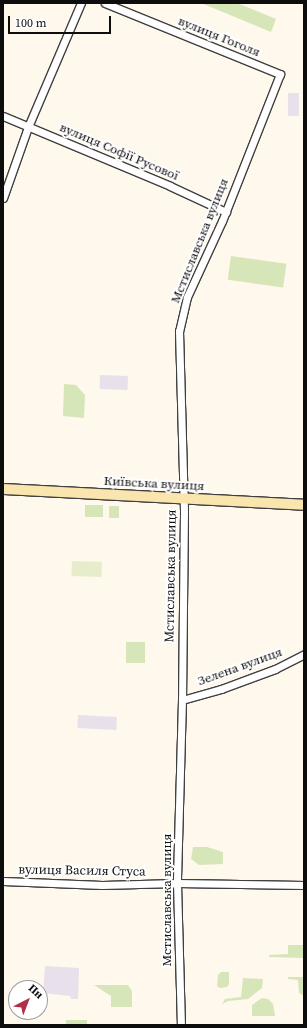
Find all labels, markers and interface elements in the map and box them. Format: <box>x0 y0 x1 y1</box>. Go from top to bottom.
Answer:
scale bar <box>10 8 113 34</box>
street label: вулиця Гоголя <box>176 13 262 61</box>
text: 100 m <box>15 15 47 31</box>
street label: вулиця Софії Русової <box>57 120 181 184</box>
street label: Мстиславська вулиця <box>168 176 232 306</box>
street label: Київська вулиця <box>103 474 205 494</box>
street label: Мстиславська вулиця <box>162 509 180 643</box>
street label: Зелена вулиця <box>196 644 284 690</box>
street label: Мстиславська вулиця <box>159 833 175 967</box>
street label: вулиця Василя Стуса <box>18 862 146 880</box>
north arrow <box>8 980 48 1020</box>
text: Пн <box>25 981 46 1002</box>

